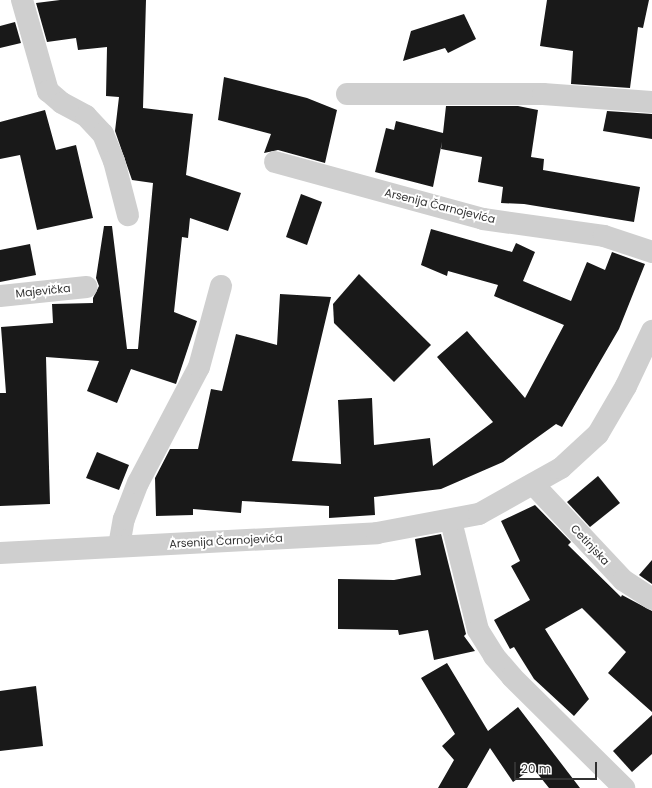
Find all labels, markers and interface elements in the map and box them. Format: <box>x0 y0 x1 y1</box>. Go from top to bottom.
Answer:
street label: Arsenija Čarnojevića <box>383 186 497 226</box>
street label: Majevička <box>15 282 71 300</box>
street label: Cetinjska <box>568 522 612 568</box>
street label: Arsenija Čarnojevića <box>169 531 283 551</box>
scale bar <box>516 754 599 780</box>
text: 20 m <box>521 760 551 777</box>

